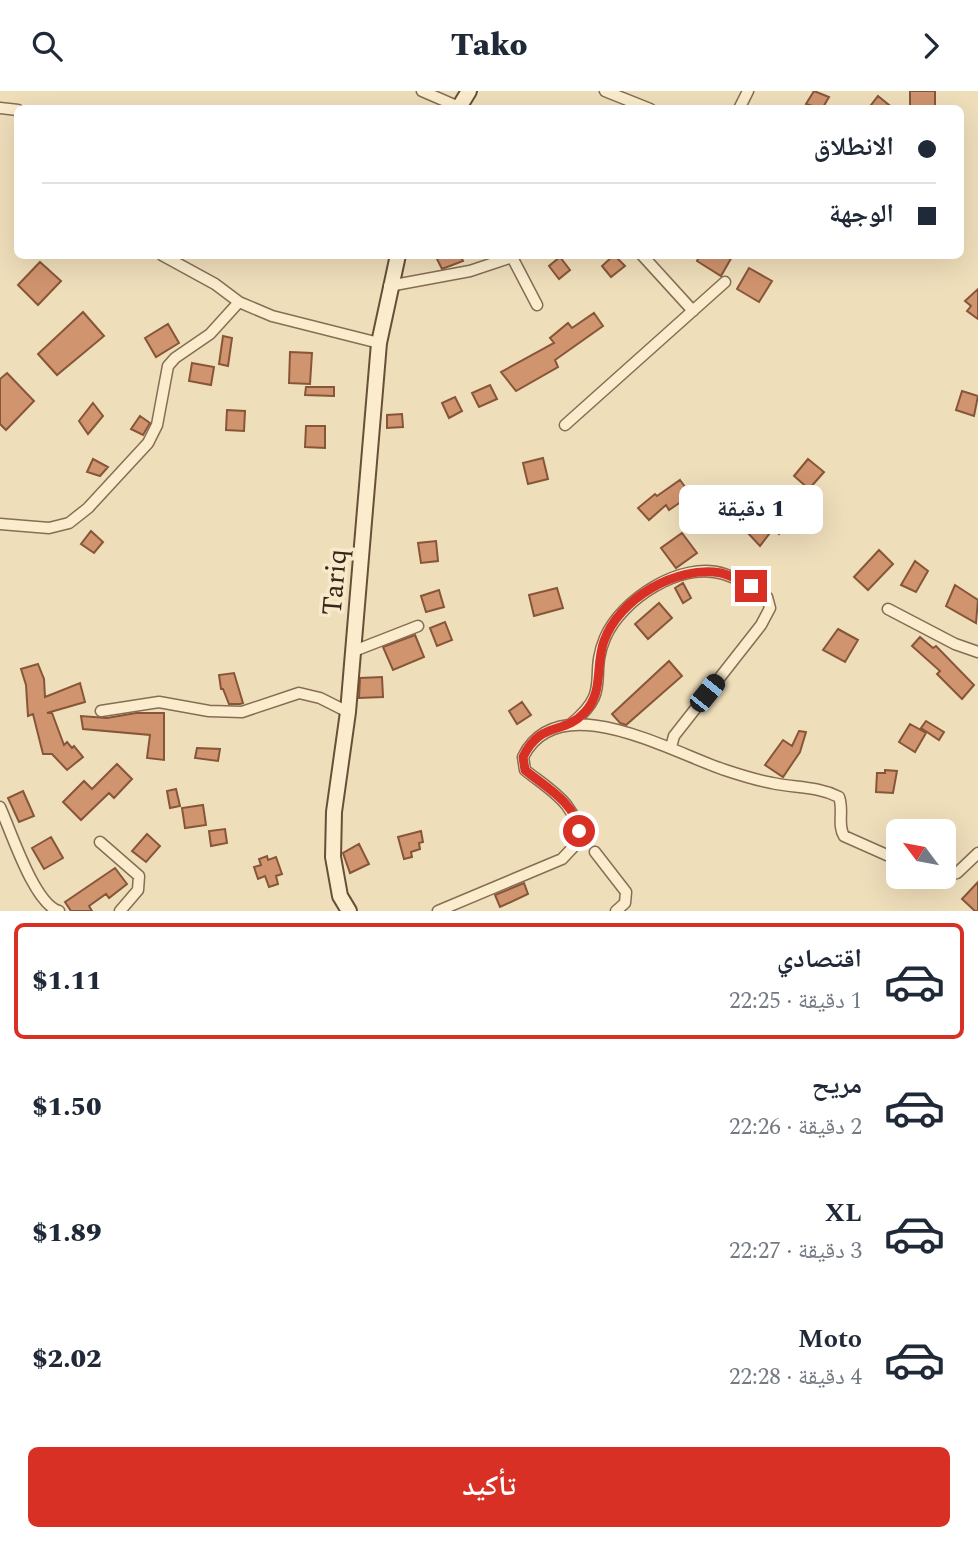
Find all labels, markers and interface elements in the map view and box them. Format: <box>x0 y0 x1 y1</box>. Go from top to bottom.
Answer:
text: Tako <box>451 21 527 70</box>
icon: search <box>28 27 66 65</box>
icon: forward <box>912 27 950 65</box>
text: الانطلاق <box>814 127 894 167</box>
text: الوجهة <box>829 194 894 234</box>
callout: 1 دقيقة <box>679 484 823 533</box>
text: 1 دقيقة <box>717 492 785 527</box>
street label: Tariq <box>311 547 359 617</box>
route end <box>735 570 767 602</box>
car <box>686 670 729 716</box>
route start <box>563 815 595 847</box>
north arrow <box>886 819 956 889</box>
map controls <box>886 819 956 889</box>
text: اقتصادي <box>777 939 862 979</box>
icon: car <box>883 950 946 1013</box>
text: $1.11 <box>32 961 102 1001</box>
text: 1 دقيقة · 22:25 <box>729 984 862 1019</box>
text: مريح <box>812 1065 862 1105</box>
icon: car <box>883 1076 946 1139</box>
text: $1.50 <box>32 1087 102 1127</box>
text: 2 دقيقة · 22:26 <box>729 1110 862 1145</box>
text: XL <box>825 1193 862 1233</box>
icon: car <box>883 1202 946 1265</box>
text: $1.89 <box>32 1213 102 1253</box>
text: 3 دقيقة · 22:27 <box>729 1234 862 1269</box>
text: Moto <box>798 1319 862 1359</box>
icon: car <box>883 1328 946 1391</box>
text: $2.02 <box>32 1339 102 1379</box>
text: 4 دقيقة · 22:28 <box>729 1360 862 1395</box>
button: تأكيد <box>28 1447 950 1527</box>

